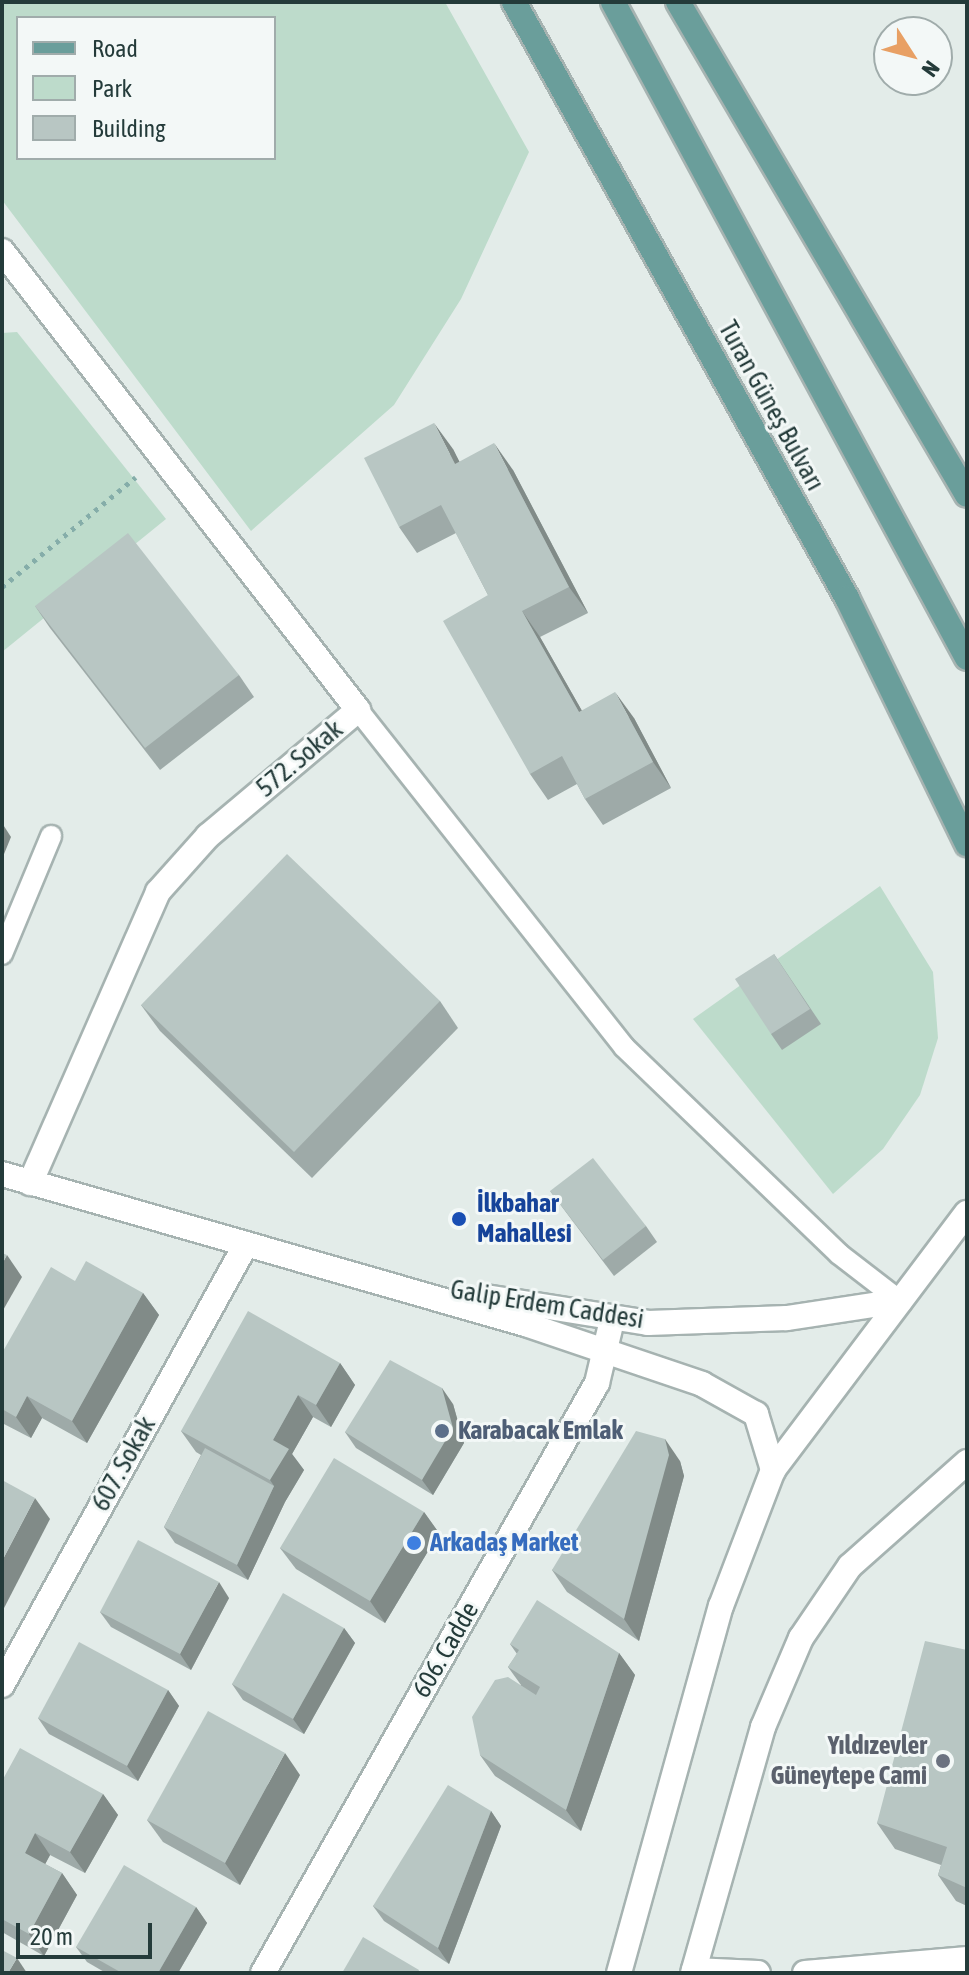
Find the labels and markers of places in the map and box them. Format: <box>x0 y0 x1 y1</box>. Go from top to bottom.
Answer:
place label: İlkbahar Mahallesi <box>477 1188 572 1250</box>
marker: İlkbahar Mahallesi <box>448 1208 470 1230</box>
place label: Karabacak Emlak <box>458 1415 623 1447</box>
marker: Karabacak Emlak <box>433 1422 451 1440</box>
place label: Arkadaş Market <box>430 1527 578 1559</box>
marker: Arkadaş Market <box>405 1534 423 1552</box>
place label: Yıldızevler Güneytepe Cami <box>771 1730 927 1792</box>
marker: Yıldızevler Güneytepe Cami <box>934 1752 952 1770</box>

